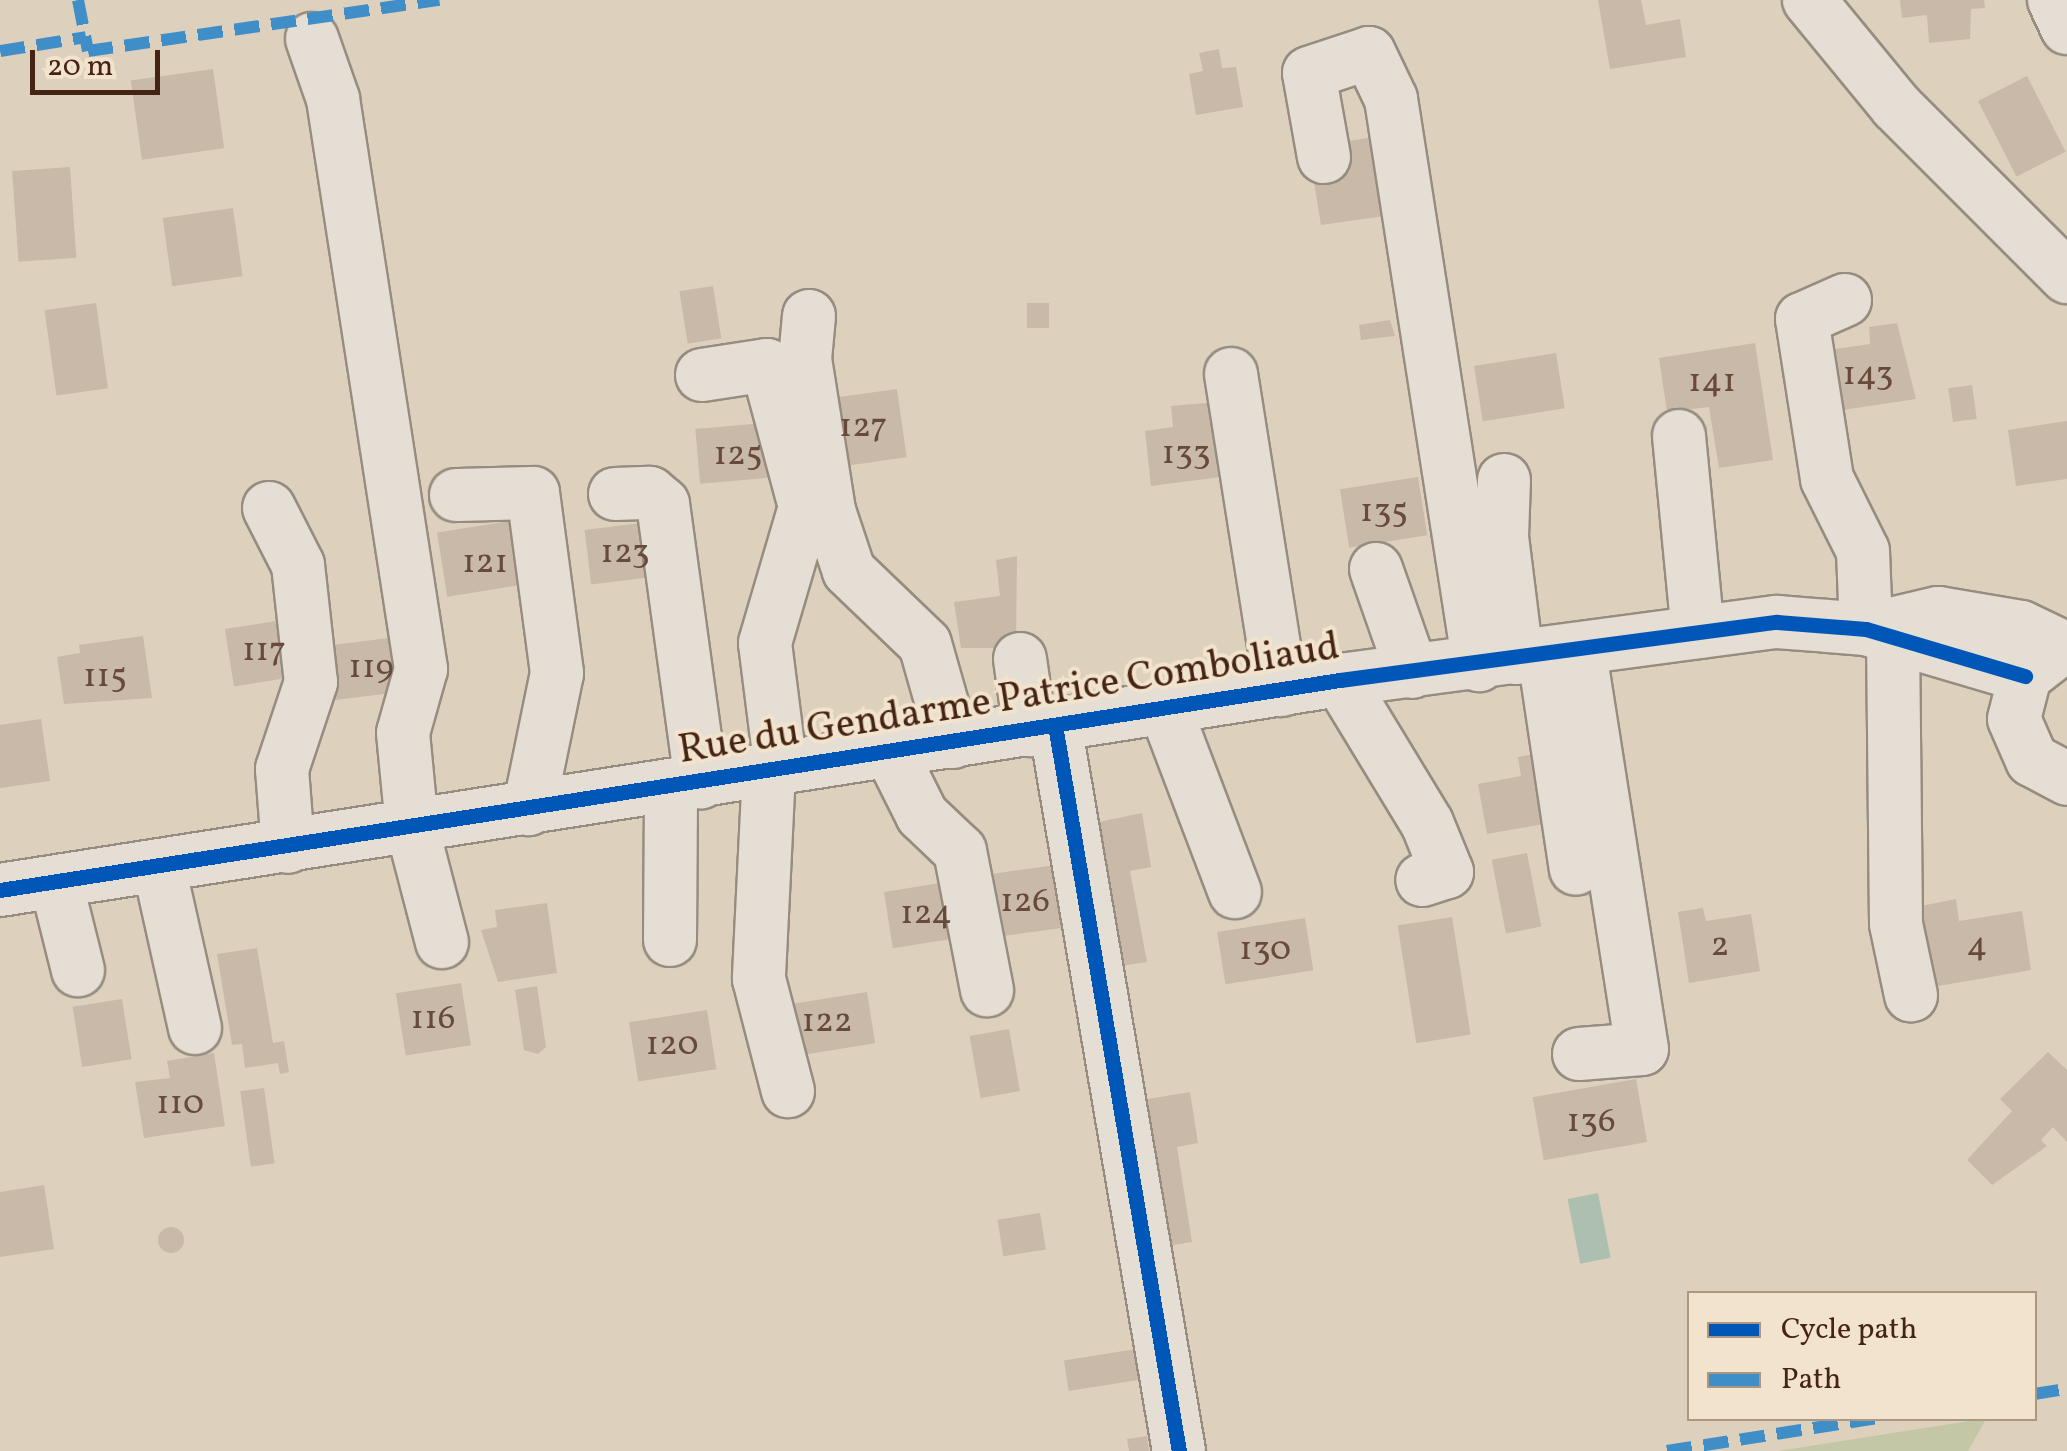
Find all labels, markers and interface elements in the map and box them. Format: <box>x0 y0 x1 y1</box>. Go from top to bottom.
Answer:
scale bar <box>35 30 165 92</box>
text: 20 m <box>47 46 113 88</box>
house number: 143 <box>1842 354 1894 396</box>
house number: 141 <box>1688 361 1736 403</box>
house number: 127 <box>839 406 887 448</box>
house number: 133 <box>1161 433 1211 475</box>
house number: 125 <box>713 434 763 476</box>
house number: 135 <box>1360 491 1408 533</box>
house number: 123 <box>600 532 650 574</box>
house number: 121 <box>462 542 508 584</box>
street label: Rue du Gendarme Patrice Comboliaud <box>675 624 1343 776</box>
house number: 117 <box>242 630 286 672</box>
house number: 119 <box>348 647 394 689</box>
house number: 115 <box>83 656 127 698</box>
house number: 126 <box>1000 881 1050 923</box>
house number: 124 <box>900 893 952 935</box>
house number: 2 <box>1711 925 1729 967</box>
house number: 4 <box>1967 925 1987 967</box>
house number: 130 <box>1239 929 1291 971</box>
house number: 116 <box>411 998 455 1040</box>
house number: 122 <box>801 1001 853 1043</box>
house number: 120 <box>645 1024 699 1066</box>
house number: 110 <box>156 1083 204 1125</box>
house number: 136 <box>1566 1101 1616 1143</box>
legend <box>1687 1291 2037 1421</box>
text: Cycle path <box>1781 1309 1917 1351</box>
text: Path <box>1781 1359 1841 1401</box>

